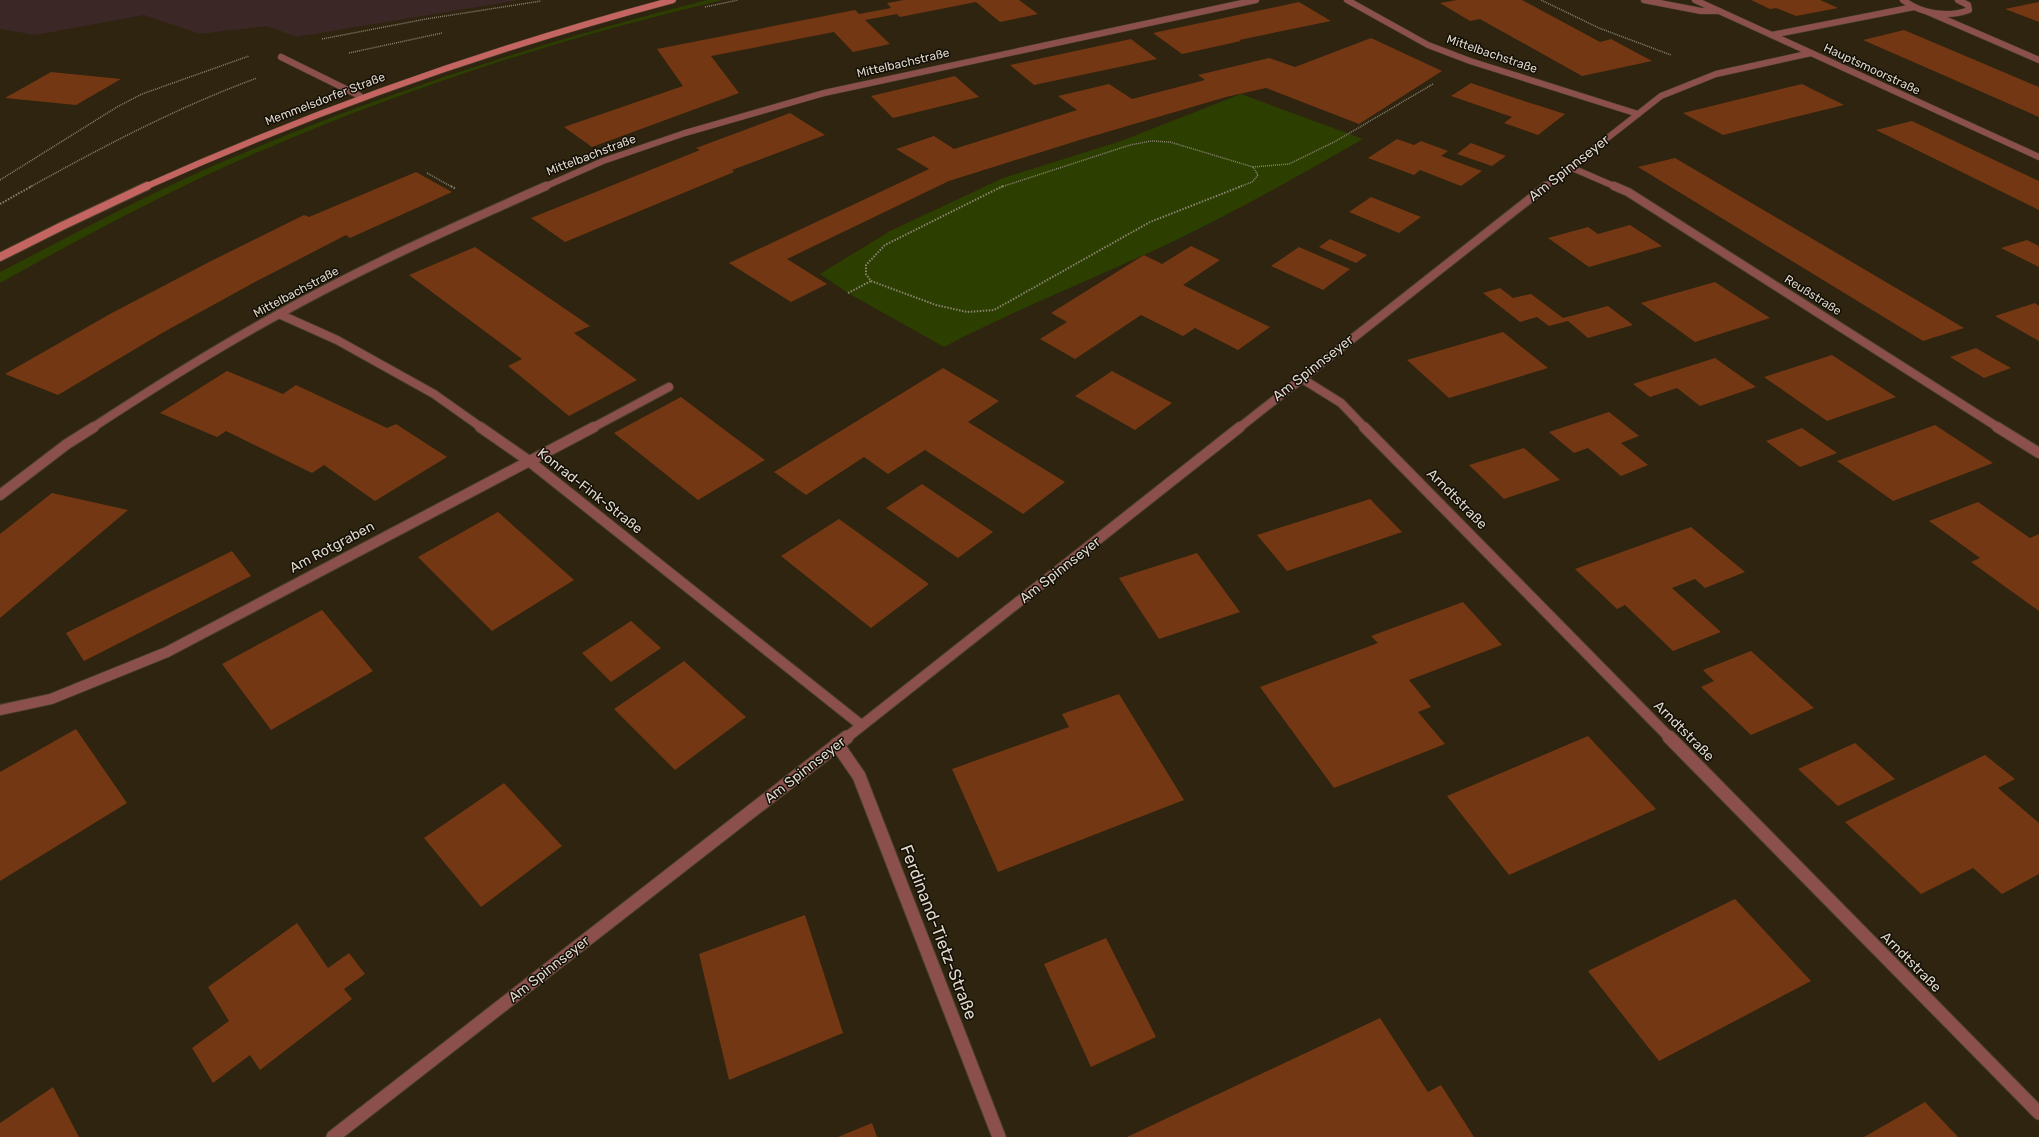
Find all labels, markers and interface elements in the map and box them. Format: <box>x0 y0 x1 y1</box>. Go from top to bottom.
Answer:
street label: Mittelbachstraße <box>1445 32 1539 76</box>
street label: Hauptsmoorstraße <box>1821 40 1923 98</box>
street label: Mittelbachstraße <box>855 45 951 80</box>
street label: Memmelsdorfer Straße <box>263 70 387 128</box>
street label: Mittelbachstraße <box>544 131 638 179</box>
street label: Am Spinnseyer <box>1525 131 1613 205</box>
street label: Mittelbachstraße <box>251 263 341 320</box>
street label: Reußstraße <box>1782 272 1844 318</box>
street label: Am Spinnseyer <box>1269 331 1357 405</box>
street label: Konrad-Fink-Straße <box>534 445 646 537</box>
street label: Arndtstraße <box>1423 465 1491 533</box>
street label: Am Rotgraben <box>287 517 377 577</box>
street label: Am Spinnseyer <box>1016 533 1104 607</box>
street label: Arndtstraße <box>1650 697 1718 765</box>
street label: Am Spinnseyer <box>761 733 849 807</box>
street label: Ferdinand-Tietz-Straße <box>896 842 982 1022</box>
street label: Arndtstraße <box>1877 928 1945 996</box>
street label: Am Spinnseyer <box>505 932 593 1006</box>

